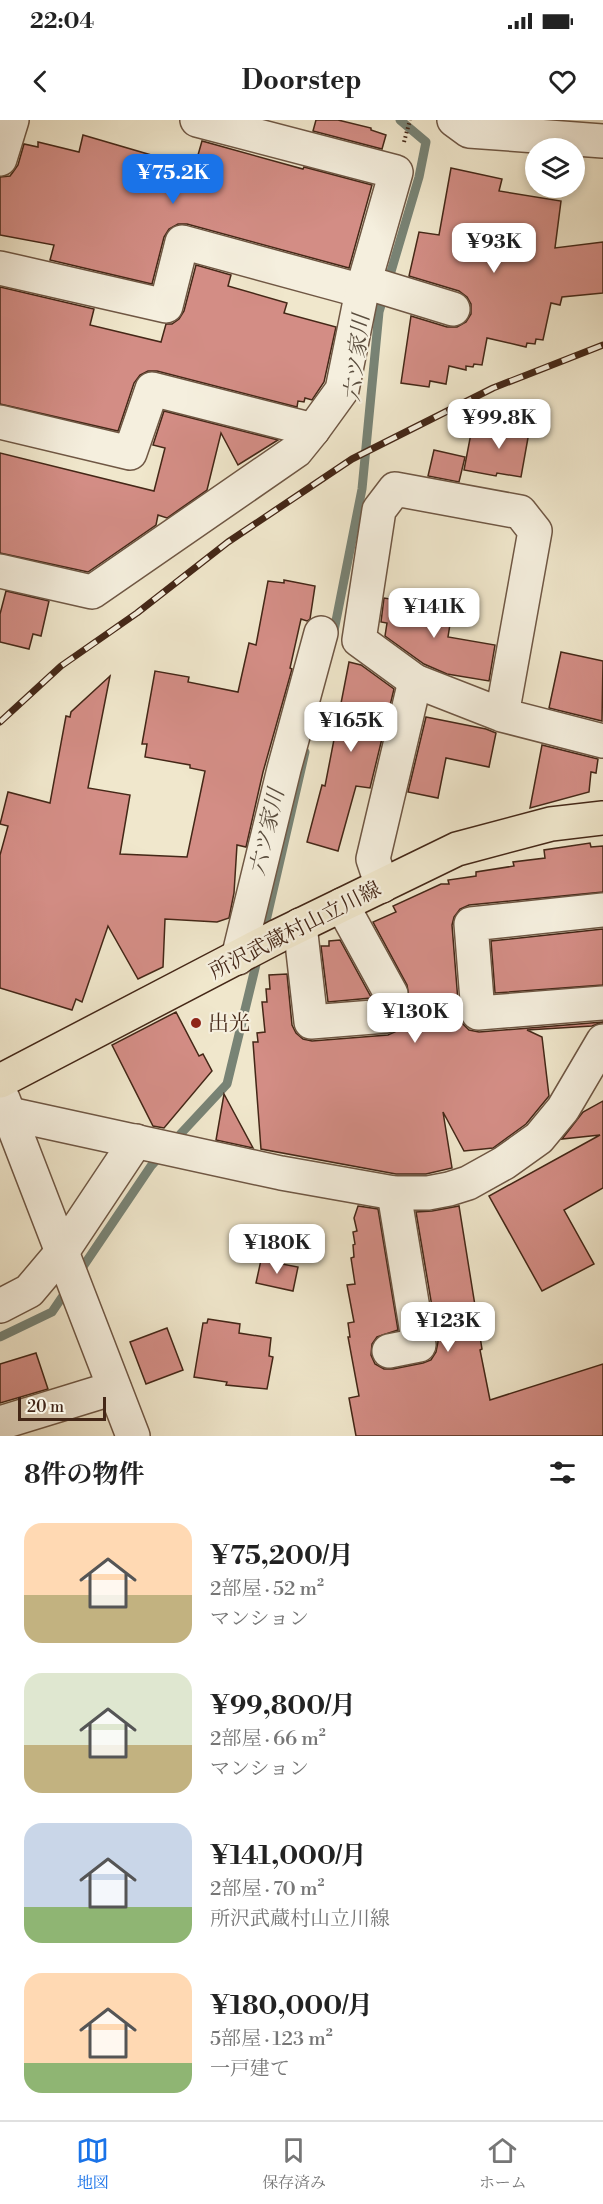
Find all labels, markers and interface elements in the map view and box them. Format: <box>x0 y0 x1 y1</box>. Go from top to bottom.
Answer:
text: 22:04 <box>30 8 94 35</box>
text: Doorstep <box>241 64 362 98</box>
icon: back <box>24 65 57 98</box>
icon: heart <box>546 65 579 98</box>
map controls <box>525 138 585 198</box>
button: layers <box>525 138 585 198</box>
pin: ¥75.2K <box>124 154 222 205</box>
text: ¥75.2K <box>136 161 210 186</box>
pin: ¥93K <box>458 223 530 274</box>
text: ¥93K <box>466 230 522 255</box>
water label: 六ツ家川 <box>339 311 376 403</box>
pin: ¥99.8K <box>450 399 548 450</box>
text: ¥99.8K <box>462 406 536 431</box>
pin: ¥141K <box>392 588 476 639</box>
text: ¥141K <box>402 595 466 620</box>
pin: ¥165K <box>309 702 393 753</box>
text: ¥165K <box>318 709 384 734</box>
water label: 六ツ家川 <box>244 784 291 878</box>
street label: 所沢武蔵村山立川線 <box>205 876 386 985</box>
pin: ¥130K <box>373 993 457 1044</box>
text: ¥130K <box>381 1000 449 1025</box>
place label: 出光 <box>208 1011 250 1037</box>
marker: 出光 <box>189 1016 203 1030</box>
pin: ¥180K <box>235 1224 319 1275</box>
text: ¥180K <box>243 1231 311 1256</box>
pin: ¥123K <box>406 1302 490 1353</box>
text: ¥123K <box>415 1309 481 1334</box>
scale bar <box>18 1394 106 1422</box>
text: 20 m <box>27 1397 64 1417</box>
icon: filters <box>546 1456 579 1489</box>
text: 8件の物件 <box>24 1459 145 1491</box>
text: ¥75,200/月 <box>210 1540 354 1572</box>
icon: home <box>72 1547 144 1619</box>
text: 2部屋 · 52 m² <box>210 1577 324 1602</box>
text: マンション <box>210 1607 309 1632</box>
text: ¥99,800/月 <box>210 1690 356 1722</box>
icon: home <box>72 1697 144 1769</box>
text: 2部屋 · 66 m² <box>210 1727 326 1752</box>
text: マンション <box>210 1757 309 1782</box>
text: ¥141,000/月 <box>210 1840 367 1872</box>
icon: home <box>72 1847 144 1919</box>
text: 2部屋 · 70 m² <box>210 1877 324 1902</box>
text: 所沢武蔵村山立川線 <box>210 1907 390 1932</box>
text: ¥180,000/月 <box>210 1990 373 2022</box>
icon: home <box>72 1997 144 2069</box>
text: 5部屋 · 123 m² <box>210 2027 333 2052</box>
text: 一戸建て <box>210 2057 290 2082</box>
tab: 地図 <box>76 2134 109 2193</box>
tab: 保存済み <box>262 2134 326 2193</box>
tab: ホーム <box>479 2134 527 2193</box>

